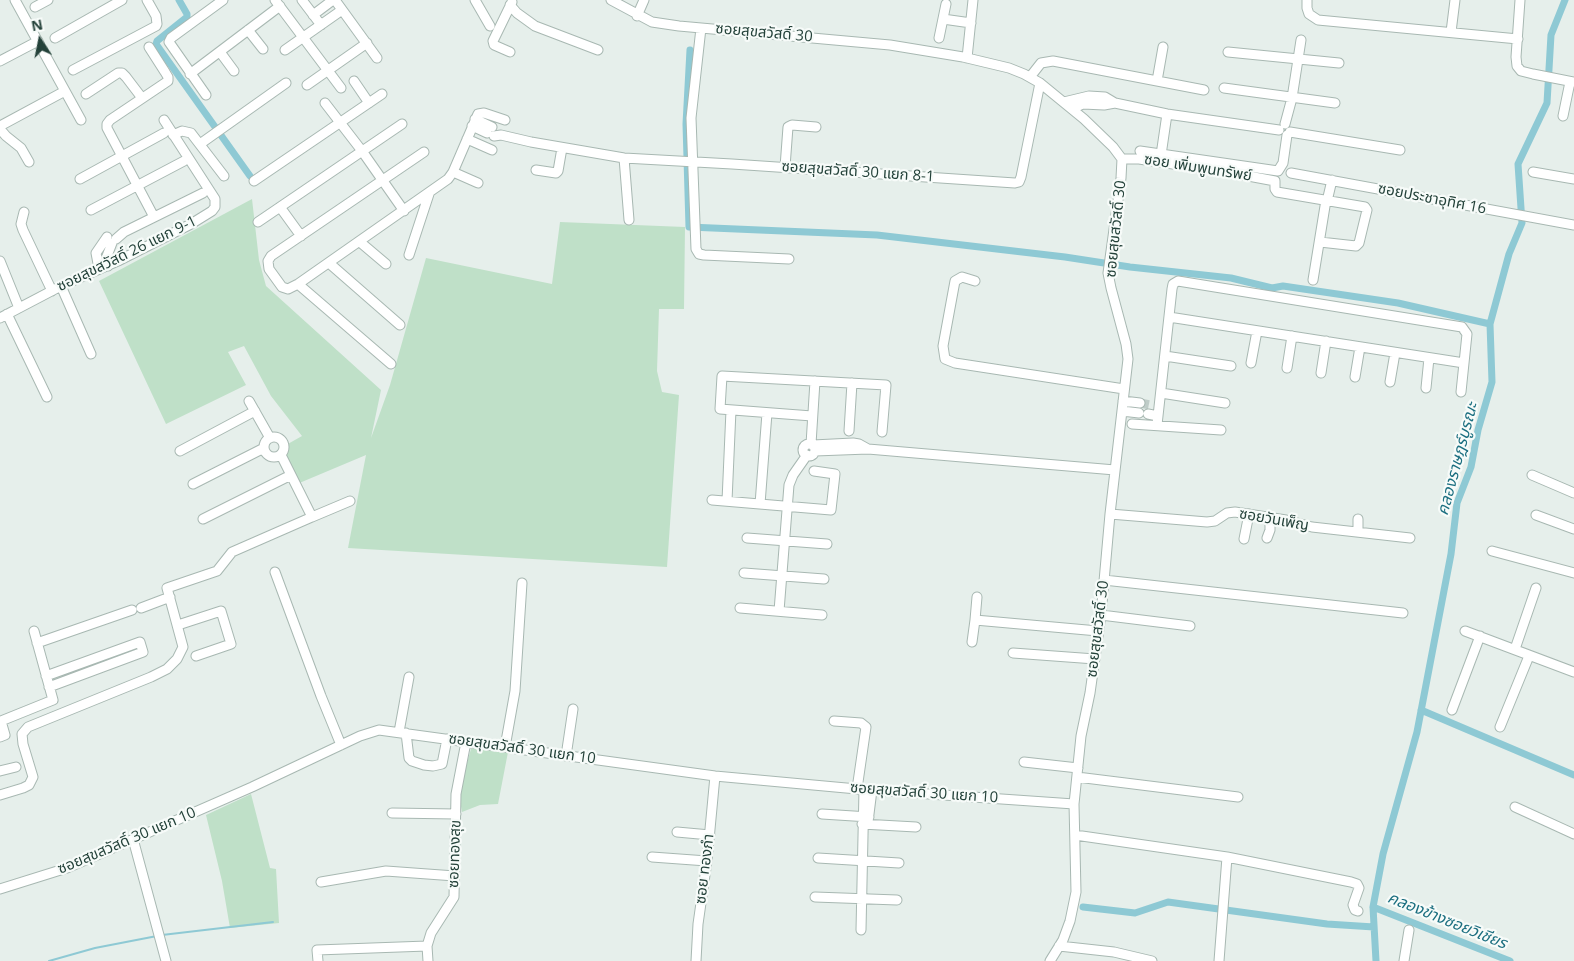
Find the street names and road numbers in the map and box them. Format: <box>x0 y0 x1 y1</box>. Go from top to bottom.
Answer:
street label: ซอยสุขสวัสดิ์ 30 <box>715 20 813 46</box>
street label: ซอย เพิ่มพูนทรัพย์ <box>1143 151 1253 185</box>
street label: ซอยสุขสวัสดิ์ 30 แยก 8-1 <box>781 158 935 186</box>
street label: ซอยสุขสวัสดิ์ 30 <box>1102 180 1130 278</box>
street label: ซอยประชาอุทิศ 16 <box>1376 180 1488 218</box>
street label: ซอยสุขสวัสดิ์ 26 แยก 9-1 <box>54 212 200 296</box>
street label: ซอยวันเพ็ญ <box>1238 505 1310 535</box>
street label: ซอยสุขสวัสดิ์ 30 <box>1083 580 1113 678</box>
street label: ซอยสุขสวัสดิ์ 30 แยก 10 <box>447 730 597 768</box>
street label: ซอยสุขสวัสดิ์ 30 แยก 10 <box>849 779 999 807</box>
street label: ซอยสุขสวัสดิ์ 30 แยก 10 <box>55 804 199 878</box>
street label: ซอยทองสุข <box>445 819 465 889</box>
street label: ซอย ทองภํา <box>692 833 718 905</box>

